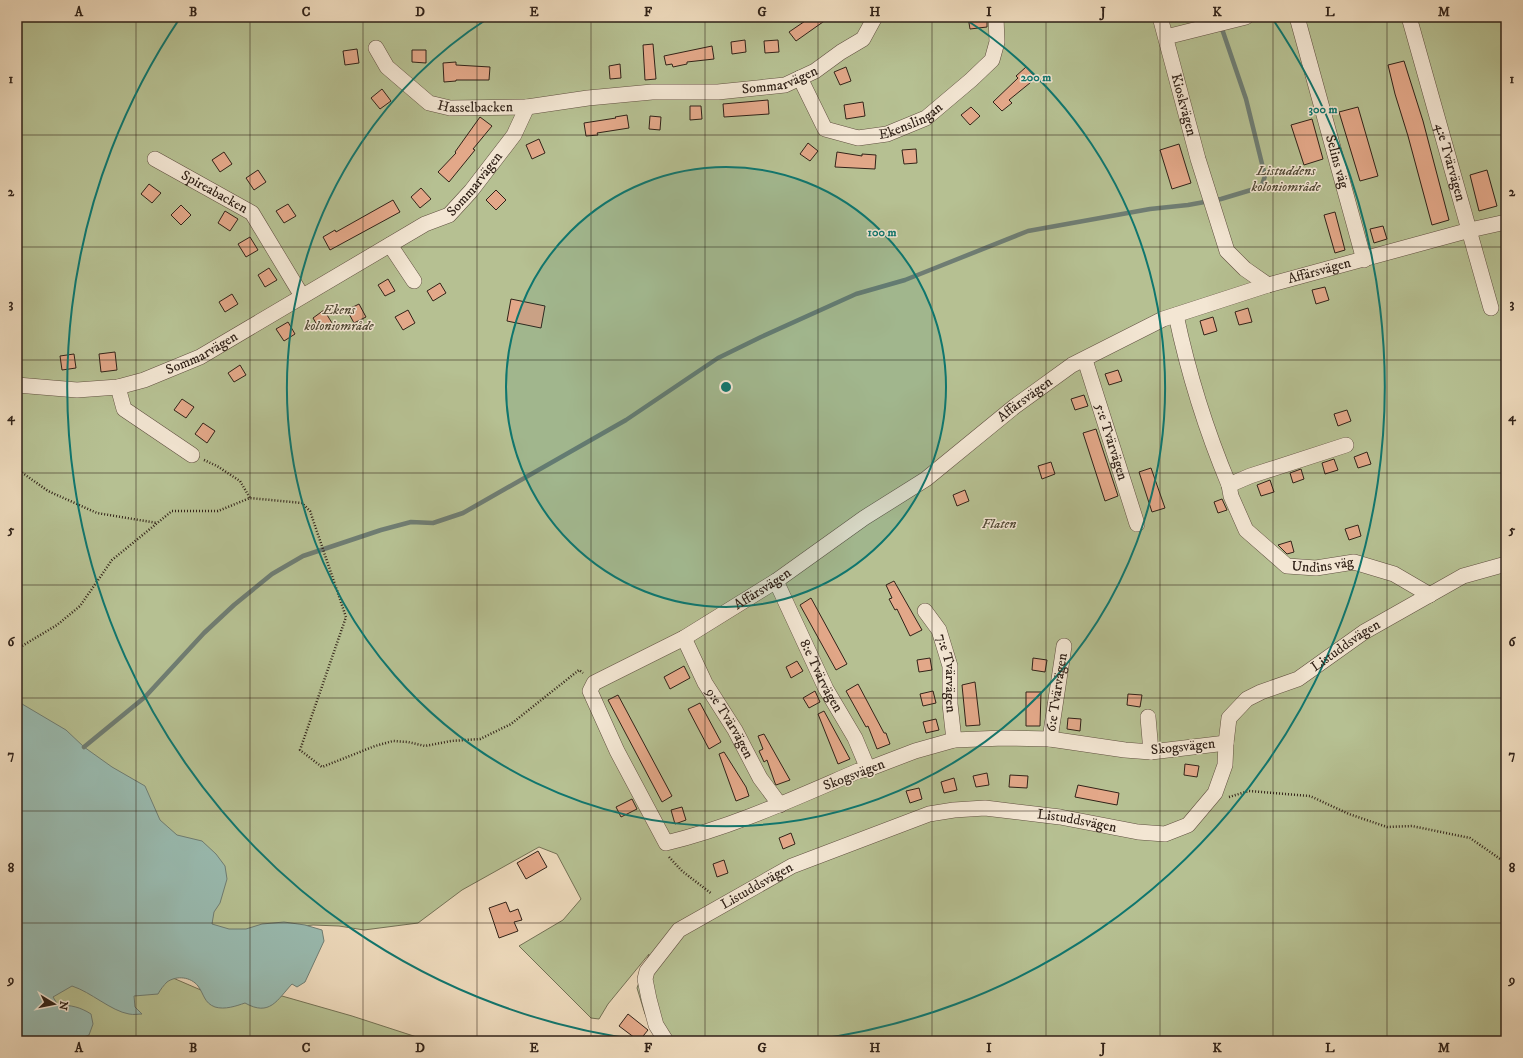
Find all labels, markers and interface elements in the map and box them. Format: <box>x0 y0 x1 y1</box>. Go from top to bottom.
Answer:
text: A <box>74 4 84 20</box>
text: B <box>189 4 197 20</box>
text: C <box>302 4 311 20</box>
text: D <box>415 4 425 20</box>
text: E <box>529 4 539 20</box>
text: F <box>644 4 653 20</box>
text: G <box>757 4 767 20</box>
text: H <box>870 4 881 20</box>
text: I <box>986 4 992 20</box>
text: J <box>1098 4 1106 21</box>
text: K <box>1212 4 1222 20</box>
text: L <box>1325 4 1335 20</box>
text: M <box>1438 4 1450 20</box>
street label: Sommarvägen <box>741 62 821 98</box>
text: 200 m <box>1021 70 1051 85</box>
text: 1 <box>9 71 14 87</box>
text: 1 <box>1510 71 1515 87</box>
street label: Kioskvägen <box>1167 72 1201 139</box>
street label: Hasselbacken <box>436 96 514 117</box>
street label: Ekenslingan <box>878 98 947 144</box>
text: 300 m <box>1309 102 1337 117</box>
street label: 4:e Tvärvägen <box>1430 121 1470 204</box>
street label: Selins väg <box>1321 133 1353 191</box>
street label: Sommarvägen <box>443 148 507 220</box>
park label: Listuddens koloniområde <box>1250 162 1322 196</box>
street label: Spireabacken <box>178 166 251 218</box>
text: 2 <box>8 184 15 200</box>
text: 2 <box>1509 184 1516 200</box>
text: 100 m <box>868 225 896 240</box>
street label: Affärsvägen <box>1286 254 1354 288</box>
text: 3 <box>9 296 14 312</box>
text: 3 <box>1510 296 1515 312</box>
park label: Ekens koloniområde <box>303 301 375 335</box>
street label: Sommarvägen <box>163 327 242 379</box>
street label: Affärsvägen <box>993 373 1057 426</box>
centre of rings <box>719 380 733 394</box>
street label: 5:e Tvärvägen <box>1090 401 1132 483</box>
text: 4 <box>6 409 15 426</box>
text: 4 <box>1507 409 1516 426</box>
park label: Flaten <box>982 515 1016 533</box>
text: 5 <box>7 522 15 538</box>
text: 5 <box>1508 522 1516 538</box>
street label: Undins väg <box>1291 553 1355 577</box>
street label: Affärsvägen <box>730 564 795 614</box>
street label: Listuddsvägen <box>1307 615 1384 676</box>
street label: 7:e Tvärvägen <box>932 632 960 714</box>
text: 6 <box>8 634 16 650</box>
text: 6 <box>1509 634 1517 650</box>
street label: 8:e Tvärvägen <box>795 636 847 716</box>
street label: 6:e Tvärvägen <box>1042 651 1072 733</box>
street label: 9:e Tvärvägen <box>701 684 758 762</box>
street label: Skogsvägen <box>1150 735 1217 759</box>
text: 7 <box>8 747 15 763</box>
text: 7 <box>1509 747 1516 763</box>
street label: Skogsvägen <box>821 755 888 795</box>
street label: Listuddsvägen <box>1036 805 1119 837</box>
street label: Listuddsvägen <box>718 858 797 914</box>
text: 8 <box>8 860 15 876</box>
text: 8 <box>1509 860 1516 876</box>
text: 9 <box>7 972 14 988</box>
text: 9 <box>1508 972 1515 988</box>
north arrow <box>34 984 74 1024</box>
text: N <box>55 1000 71 1011</box>
text: A <box>74 1040 84 1056</box>
text: B <box>189 1040 197 1056</box>
text: C <box>302 1040 311 1056</box>
text: D <box>415 1040 425 1056</box>
text: E <box>529 1040 539 1056</box>
text: F <box>644 1040 653 1056</box>
text: G <box>757 1040 767 1056</box>
text: H <box>870 1040 881 1056</box>
text: I <box>986 1040 992 1056</box>
text: J <box>1098 1040 1106 1057</box>
text: K <box>1212 1040 1222 1056</box>
text: L <box>1325 1040 1335 1056</box>
text: M <box>1438 1040 1450 1056</box>

